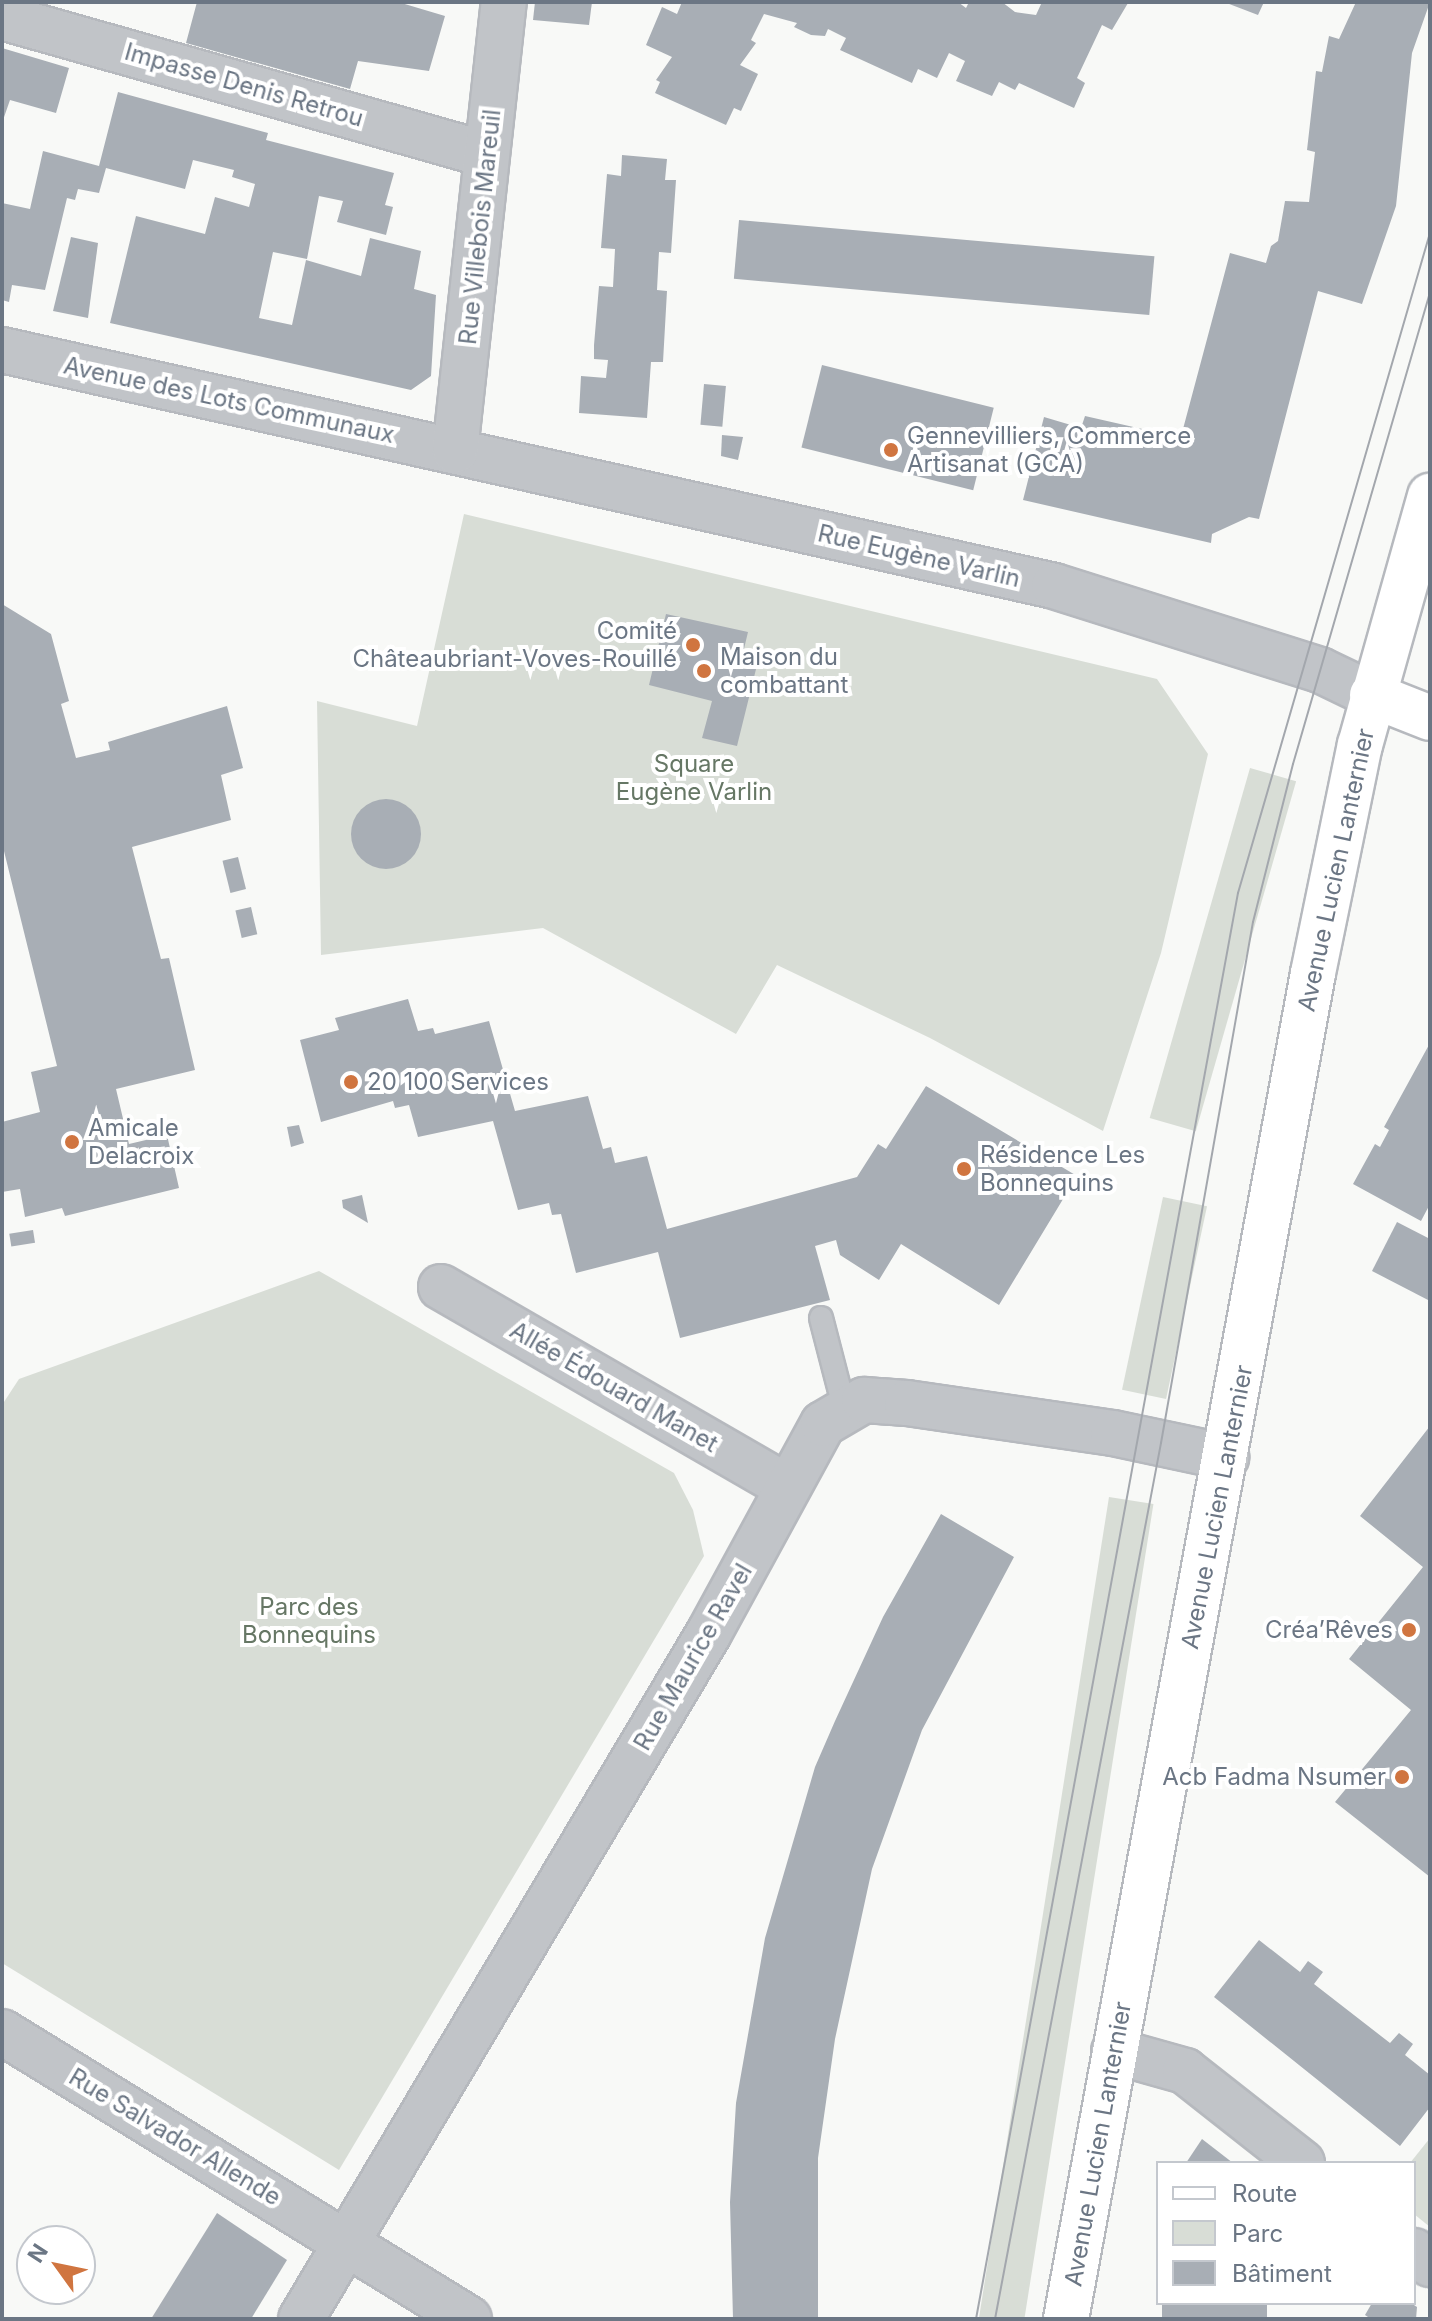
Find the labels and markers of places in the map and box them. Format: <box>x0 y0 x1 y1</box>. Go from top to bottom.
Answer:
place label: Gennevilliers, Commerce Artisanat (GCA) <box>907 422 1191 478</box>
marker: Gennevilliers, Commerce Artisanat (GCA) <box>882 441 900 459</box>
place label: Comité Châteaubriant-Voves-Rouillé <box>352 617 677 673</box>
marker: Comité Châteaubriant-Voves-Rouillé <box>684 636 702 654</box>
place label: Maison du combattant <box>720 643 848 699</box>
marker: Maison du combattant <box>695 662 713 680</box>
place label: 20 100 Services <box>367 1068 549 1096</box>
marker: 20 100 Services <box>342 1073 360 1091</box>
place label: Amicale Delacroix <box>88 1114 194 1170</box>
marker: Amicale Delacroix <box>63 1133 81 1151</box>
place label: Résidence Les Bonnequins <box>980 1141 1145 1197</box>
marker: Résidence Les Bonnequins <box>955 1160 973 1178</box>
place label: Créa’Rêves <box>1265 1616 1393 1644</box>
marker: Créa’Rêves <box>1400 1621 1418 1639</box>
place label: Acb Fadma Nsumer <box>1162 1763 1386 1791</box>
marker: Acb Fadma Nsumer <box>1393 1768 1411 1786</box>

